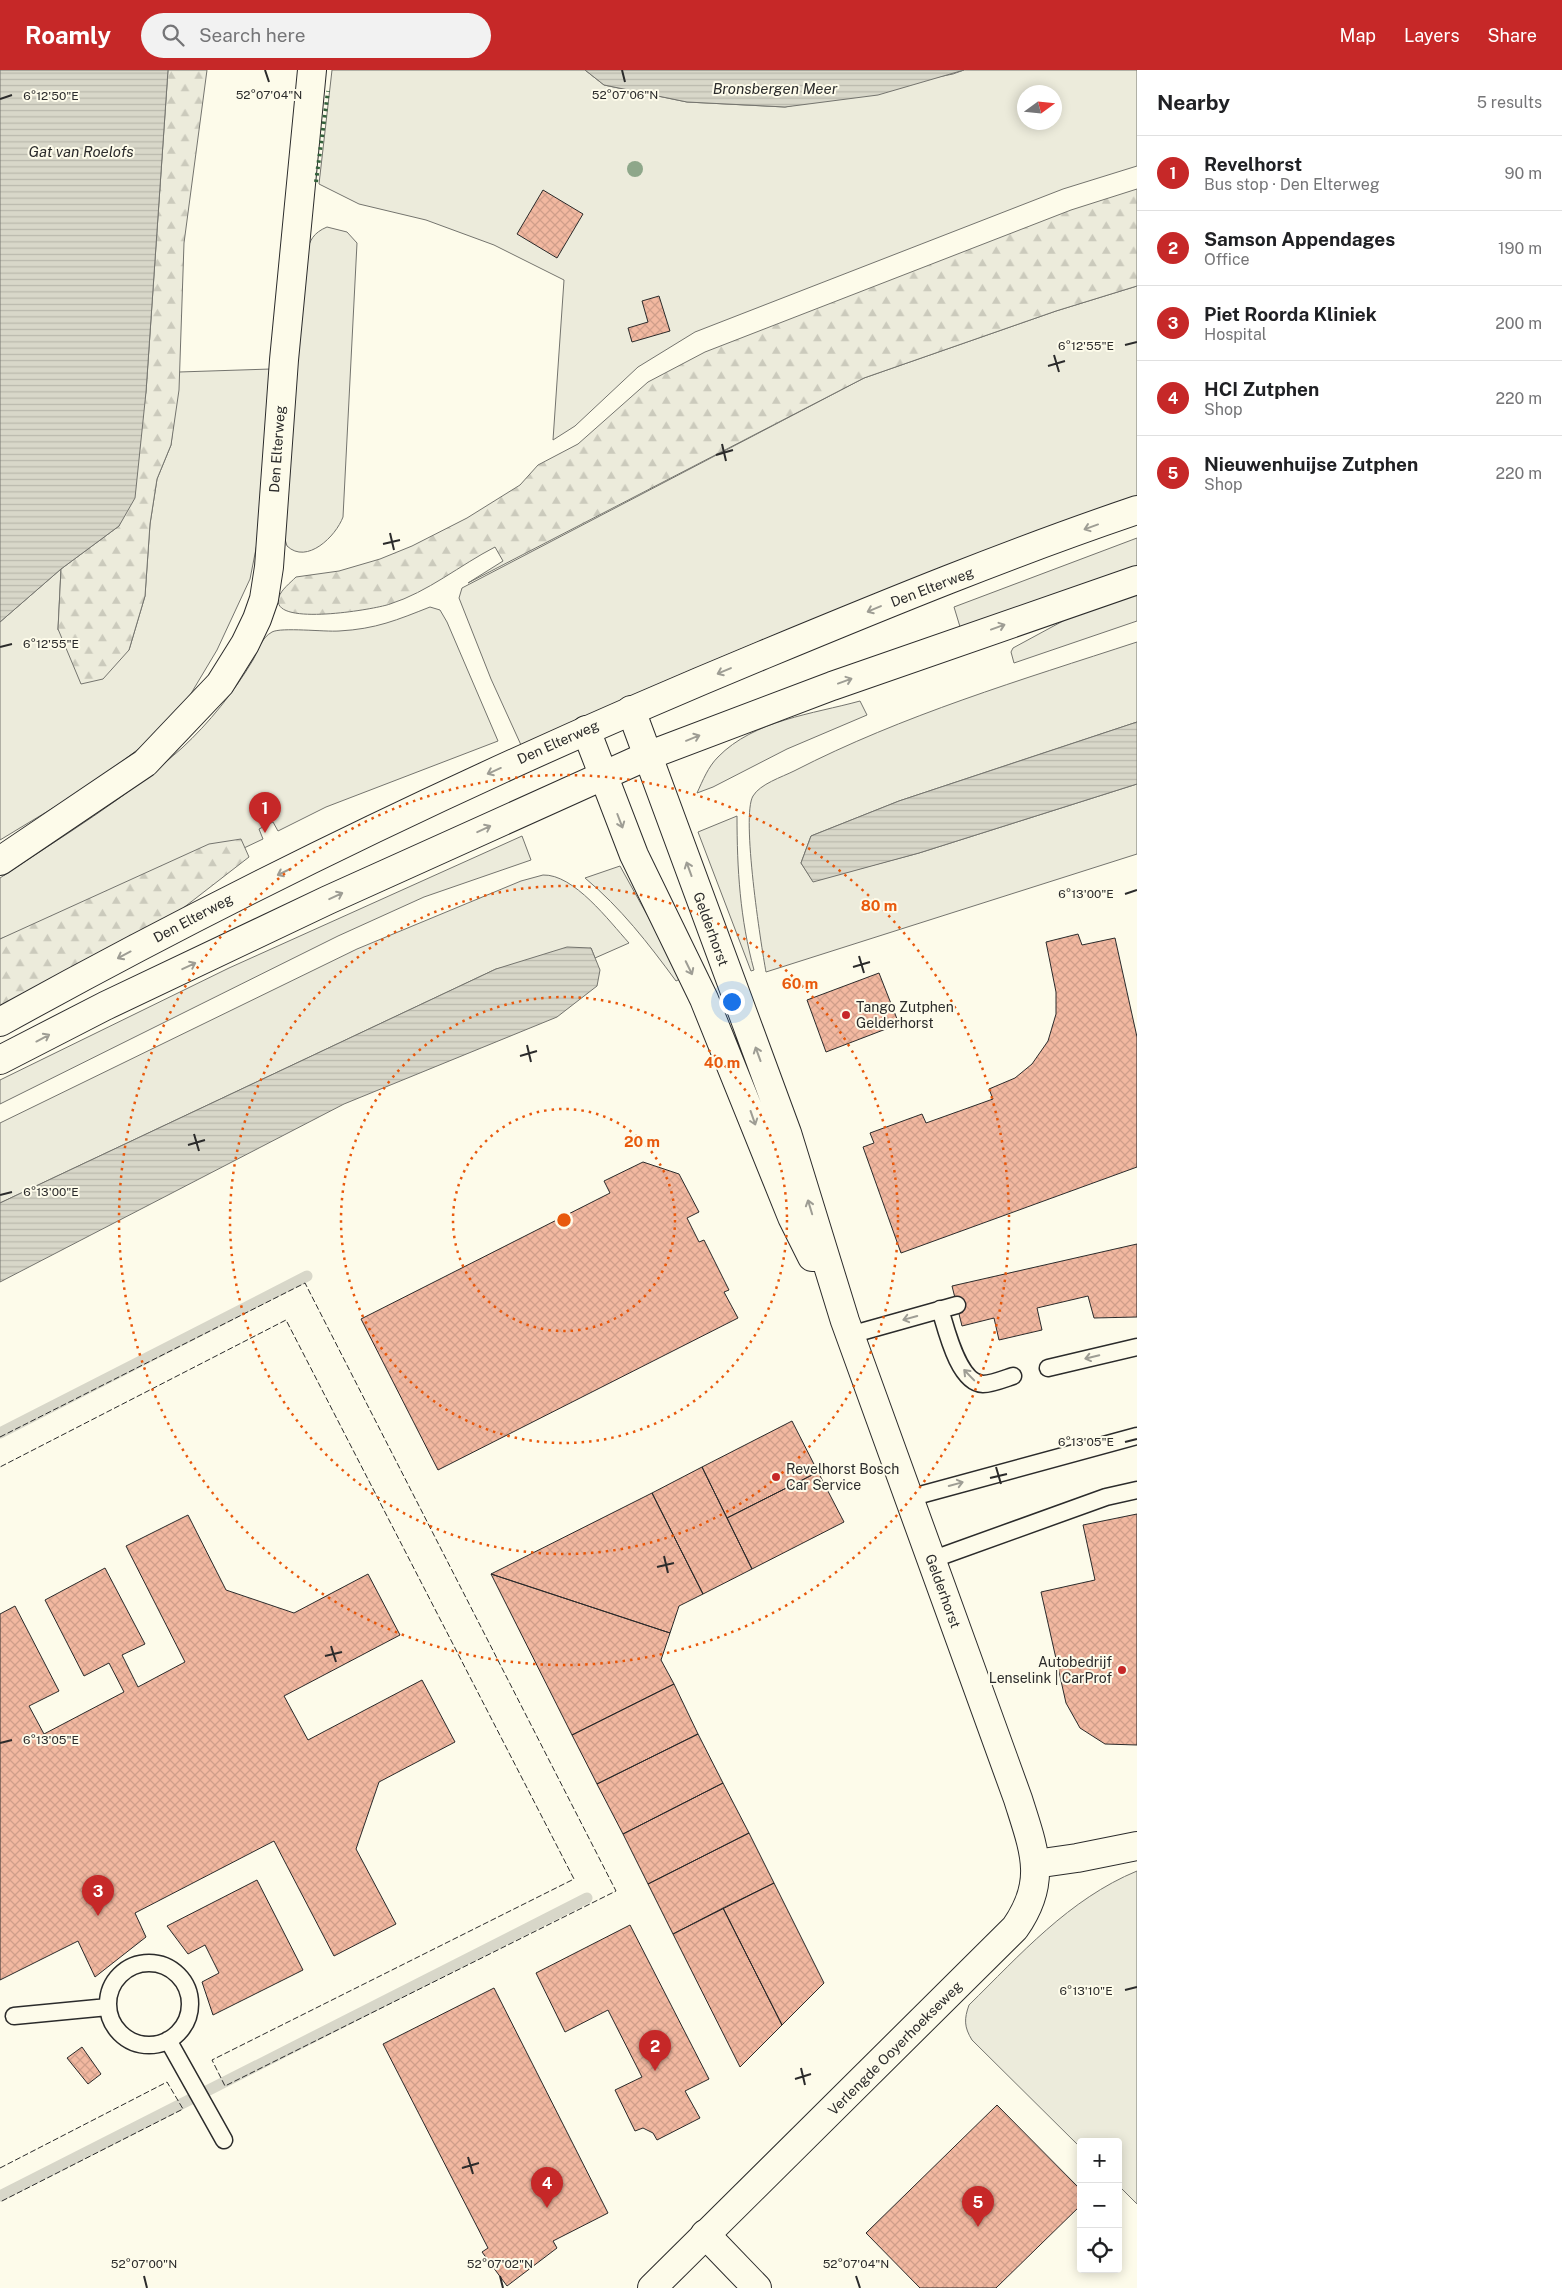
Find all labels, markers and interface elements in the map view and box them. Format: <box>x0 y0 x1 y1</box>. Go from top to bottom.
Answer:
search box <box>141 13 491 58</box>
text: Roamly <box>25 21 111 49</box>
icon: search <box>159 21 187 49</box>
text: Search here <box>199 24 306 46</box>
text: Map <box>1340 25 1376 46</box>
text: Layers <box>1404 25 1460 46</box>
text: Share <box>1488 25 1537 46</box>
water label: Bronsbergen Meer <box>713 80 838 97</box>
north arrow <box>1017 85 1062 130</box>
text: 52°07'04"N <box>236 88 302 102</box>
text: 52°07'06"N <box>592 88 658 102</box>
text: 6°12'50"E <box>23 89 79 103</box>
text: Nearby <box>1157 90 1230 115</box>
text: 5 results <box>1477 93 1542 112</box>
water label: Gat van Roelofs <box>28 143 134 160</box>
text: Revelhorst <box>1204 153 1302 175</box>
text: 1 <box>1170 164 1176 183</box>
text: 90 m <box>1505 164 1542 183</box>
text: Bus stop · Den Elterweg <box>1204 175 1380 194</box>
text: Samson Appendages <box>1204 228 1395 250</box>
text: 2 <box>1168 239 1178 258</box>
text: 190 m <box>1498 239 1542 258</box>
text: Office <box>1204 250 1250 269</box>
text: Piet Roorda Kliniek <box>1204 303 1377 325</box>
text: 3 <box>1168 314 1178 333</box>
text: 200 m <box>1495 314 1542 333</box>
text: Hospital <box>1204 325 1267 344</box>
text: 6°12'55"E <box>1058 339 1114 353</box>
text: HCI Zutphen <box>1204 378 1319 400</box>
text: 4 <box>1168 389 1178 408</box>
text: 220 m <box>1495 389 1542 408</box>
text: Shop <box>1204 400 1243 419</box>
street label: Den Elterweg <box>266 404 288 493</box>
text: Nieuwenhuijse Zutphen <box>1204 453 1418 475</box>
text: 5 <box>1168 464 1178 483</box>
text: 220 m <box>1495 464 1542 483</box>
text: Shop <box>1204 475 1243 494</box>
one-way arrow <box>1084 523 1099 532</box>
street label: Den Elterweg <box>888 564 976 610</box>
one-way arrow <box>867 605 882 614</box>
one-way arrow <box>990 622 1005 631</box>
text: 6°12'55"E <box>23 637 79 651</box>
one-way arrow <box>716 668 731 677</box>
one-way arrow <box>837 676 852 685</box>
street label: Den Elterweg <box>515 717 602 767</box>
one-way arrow <box>685 733 700 742</box>
one-way arrow <box>487 767 502 777</box>
pin: 1 <box>249 792 281 833</box>
one-way arrow <box>616 813 626 828</box>
one-way arrow <box>476 823 491 833</box>
one-way arrow <box>684 861 693 877</box>
one-way arrow <box>277 868 292 877</box>
text: 6°13'00"E <box>1058 887 1114 901</box>
street label: Den Elterweg <box>151 890 236 946</box>
street label: Gelderhorst <box>690 890 732 968</box>
one-way arrow <box>328 891 343 901</box>
text: 80 m <box>861 897 897 914</box>
one-way arrow <box>117 950 132 960</box>
one-way arrow <box>181 960 196 970</box>
one-way arrow <box>685 960 695 975</box>
text: 60 m <box>782 975 818 992</box>
your location <box>719 989 745 1015</box>
place label: Tango Zutphen Gelderhorst <box>856 999 954 1031</box>
marker: Tango Zutphen Gelderhorst <box>840 1009 852 1021</box>
one-way arrow <box>36 1033 51 1043</box>
one-way arrow <box>752 1046 761 1061</box>
text: 40 m <box>704 1054 740 1071</box>
one-way arrow <box>749 1109 758 1125</box>
text: 20 m <box>624 1133 660 1150</box>
text: 6°13'00"E <box>23 1185 79 1199</box>
one-way arrow <box>805 1200 814 1216</box>
centre of rings <box>555 1211 573 1229</box>
one-way arrow <box>902 1313 918 1323</box>
one-way arrow <box>1085 1353 1101 1362</box>
one-way arrow <box>963 1369 975 1382</box>
text: 6°13'05"E <box>1058 1435 1114 1449</box>
place label: Revelhorst Bosch Car Service <box>786 1461 899 1493</box>
marker: Revelhorst Bosch Car Service <box>770 1471 782 1483</box>
one-way arrow <box>947 1479 963 1488</box>
street label: Gelderhorst <box>922 1552 964 1630</box>
place label: Autobedrijf Lenselink | CarProf <box>989 1654 1112 1686</box>
marker: Autobedrijf Lenselink | CarProf <box>1116 1664 1128 1676</box>
text: 6°13'05"E <box>23 1733 79 1747</box>
pin: 3 <box>82 1875 114 1916</box>
street label: Verlengde Ooyerhoekseweg <box>825 1978 965 2118</box>
text: 6°13'10"E <box>1059 1984 1113 1998</box>
pin: 2 <box>639 2030 671 2071</box>
map controls <box>1077 2138 1122 2273</box>
button: + <box>1077 2138 1122 2183</box>
pin: 4 <box>531 2167 563 2208</box>
button: − <box>1077 2183 1122 2228</box>
pin: 5 <box>962 2186 994 2227</box>
button: locate <box>1077 2228 1122 2273</box>
text: 52°07'00"N <box>111 2257 177 2271</box>
text: 52°07'02"N <box>467 2257 533 2271</box>
text: 52°07'04"N <box>823 2257 889 2271</box>

